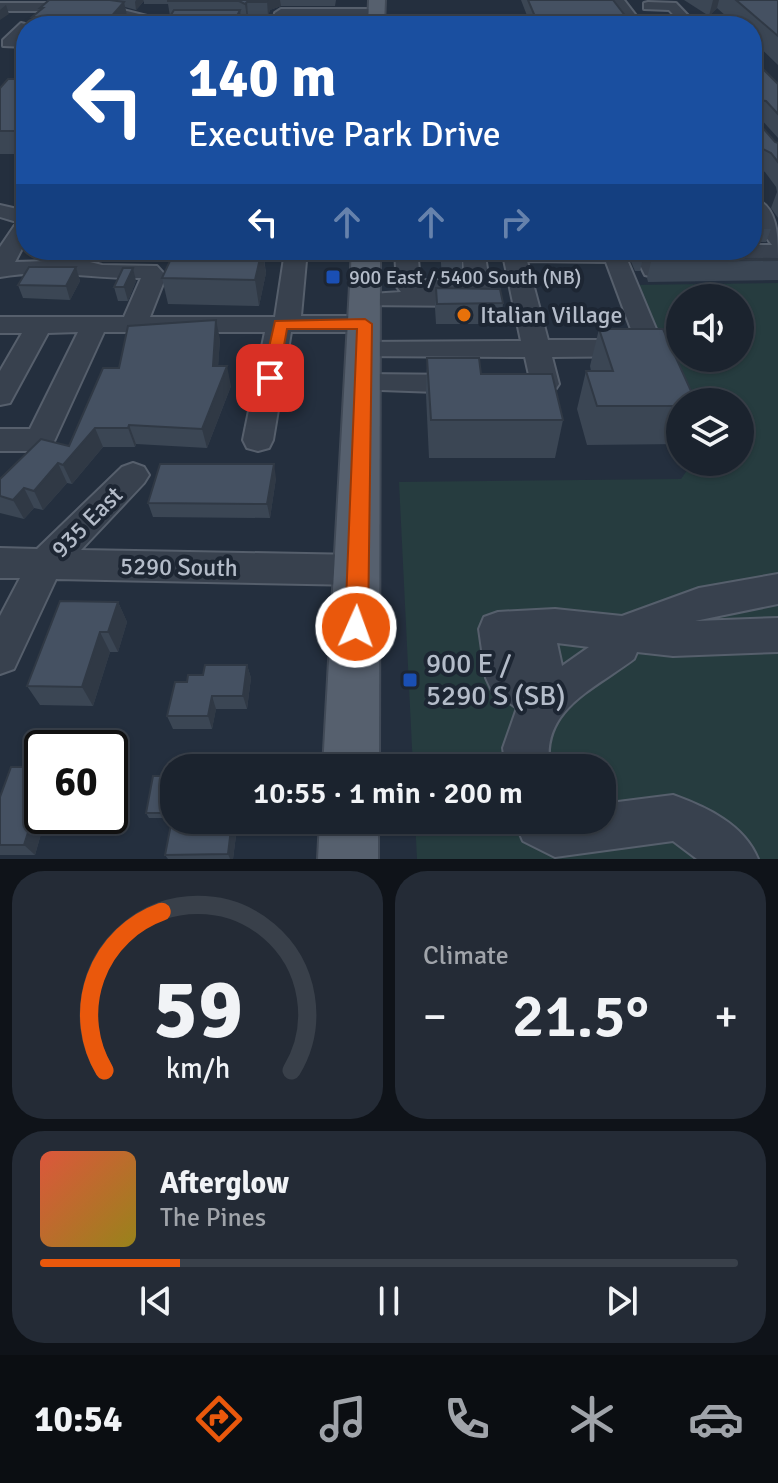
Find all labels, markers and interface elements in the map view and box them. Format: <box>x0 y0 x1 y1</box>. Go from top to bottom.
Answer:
text: 140 m <box>188 43 336 112</box>
icon: left <box>56 48 160 152</box>
text: Executive Park Drive <box>188 112 501 157</box>
icon: left <box>241 200 285 244</box>
icon: ahead <box>325 200 369 244</box>
icon: ahead <box>409 200 453 244</box>
icon: right <box>493 200 537 244</box>
place label: 900 East / 5400 South (NB) <box>349 265 581 290</box>
marker: 900 East / 5400 South (NB) <box>324 268 342 286</box>
map controls <box>666 284 754 476</box>
button: sound <box>666 284 754 372</box>
place label: Italian Village <box>480 300 623 330</box>
marker: Italian Village <box>455 306 473 324</box>
pin <box>236 344 304 412</box>
icon: arrive <box>248 356 292 400</box>
button: layers <box>666 388 754 476</box>
street label: 935 East <box>45 480 129 564</box>
street label: 5290 South <box>120 551 238 583</box>
position arrow <box>314 585 398 669</box>
place label: 900 E / 5290 S (SB) <box>426 647 565 713</box>
marker: 900 E / 5290 S (SB) <box>401 671 419 689</box>
speed limit sign: 60 <box>24 730 128 834</box>
text: 10:55 · 1 min · 200 m <box>253 775 523 812</box>
text: Climate <box>423 940 509 972</box>
text: 59 <box>153 959 242 1061</box>
text: 21.5° <box>512 980 649 1054</box>
text: − <box>423 990 447 1044</box>
text: + <box>714 990 738 1044</box>
text: km/h <box>165 1051 230 1086</box>
text: Afterglow <box>160 1165 289 1202</box>
text: The Pines <box>160 1202 266 1234</box>
icon: previous <box>134 1279 178 1323</box>
icon: pause <box>367 1279 411 1323</box>
icon: next <box>600 1279 644 1323</box>
icon: directions <box>191 1391 247 1447</box>
icon: music <box>315 1391 371 1447</box>
icon: phone <box>439 1391 495 1447</box>
icon: climate <box>564 1391 620 1447</box>
icon: car <box>688 1391 744 1447</box>
text: 10:54 <box>34 1397 123 1442</box>

